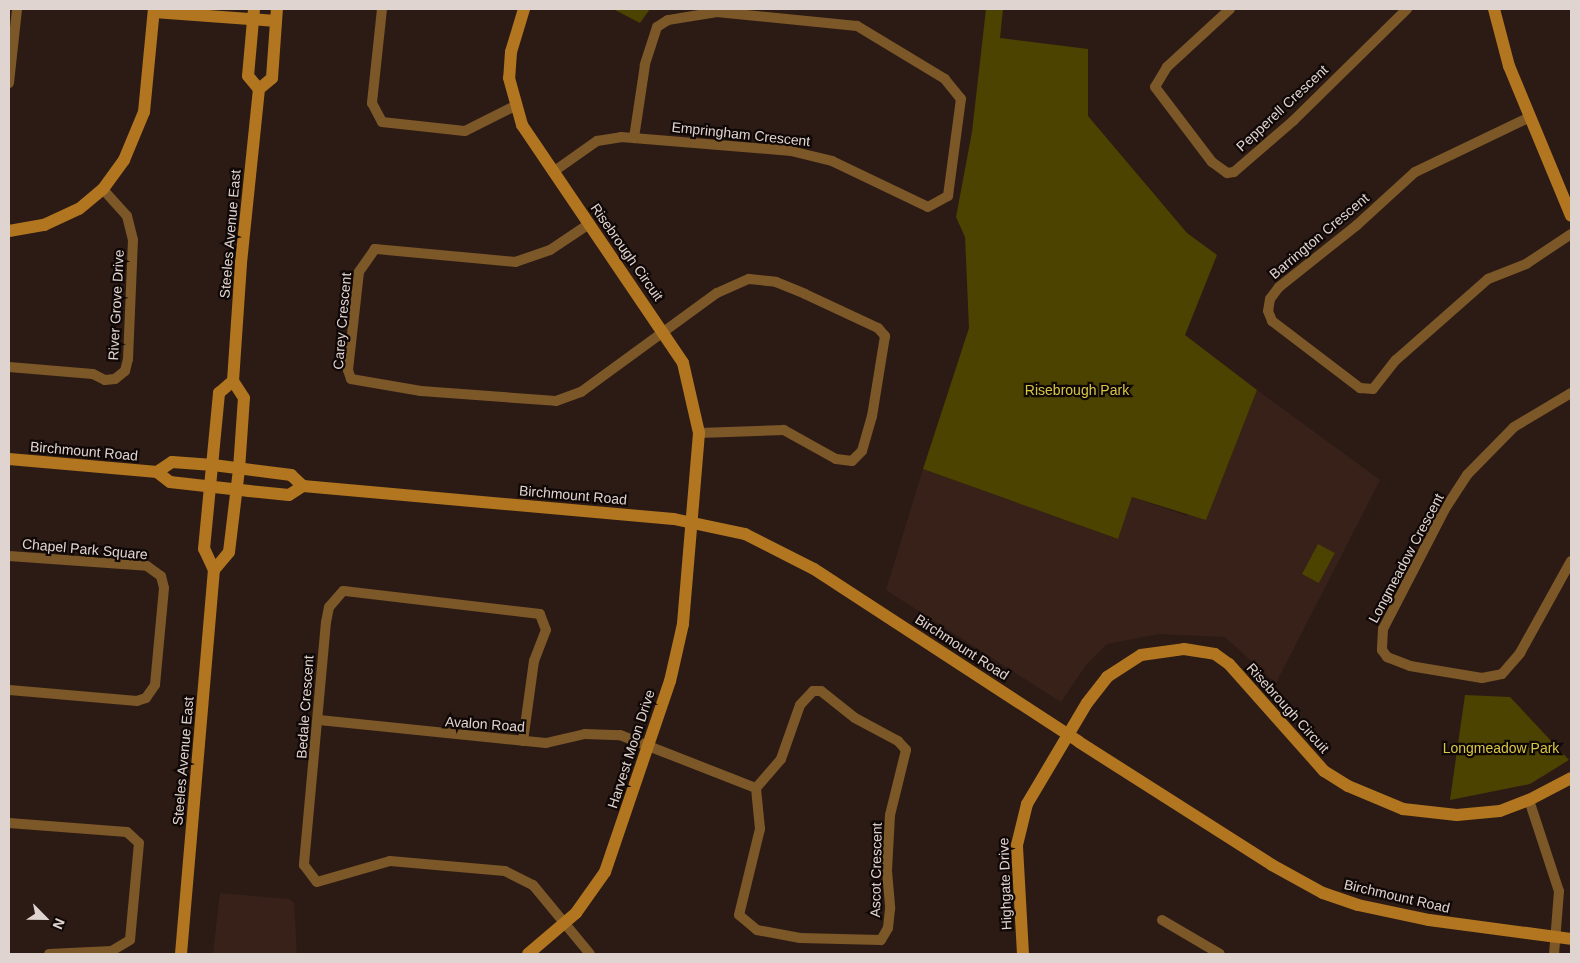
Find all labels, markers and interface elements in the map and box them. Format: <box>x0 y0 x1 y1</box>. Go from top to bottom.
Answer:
street label: Pepperell Crescent <box>1233 61 1331 155</box>
street label: Empringham Crescent <box>671 118 811 150</box>
street label: Steeles Avenue East <box>216 169 244 299</box>
street label: Barrington Crescent <box>1266 190 1372 282</box>
street label: Risebrough Circuit <box>587 200 667 304</box>
street label: River Grove Drive <box>105 249 127 361</box>
street label: Carey Crescent <box>329 272 355 370</box>
park label: Risebrough Park <box>1025 382 1129 398</box>
street label: Birchmount Road <box>29 438 139 464</box>
street label: Birchmount Road <box>518 482 628 508</box>
street label: Longmeadow Crescent <box>1365 490 1447 626</box>
street label: Chapel Park Square <box>21 535 149 563</box>
street label: Birchmount Road <box>912 610 1012 684</box>
street label: Bedale Crescent <box>293 655 317 759</box>
street label: Risebrough Circuit <box>1243 660 1333 756</box>
street label: Harvest Moon Drive <box>604 688 658 810</box>
street label: Steeles Avenue East <box>169 696 197 826</box>
street label: Avalon Road <box>445 713 525 735</box>
park label: Longmeadow Park <box>1443 740 1559 756</box>
street label: Ascot Crescent <box>867 822 885 918</box>
street label: Highgate Drive <box>995 837 1015 931</box>
street label: Birchmount Road <box>1342 876 1452 916</box>
north arrow <box>20 893 70 943</box>
text: N <box>49 916 68 932</box>

